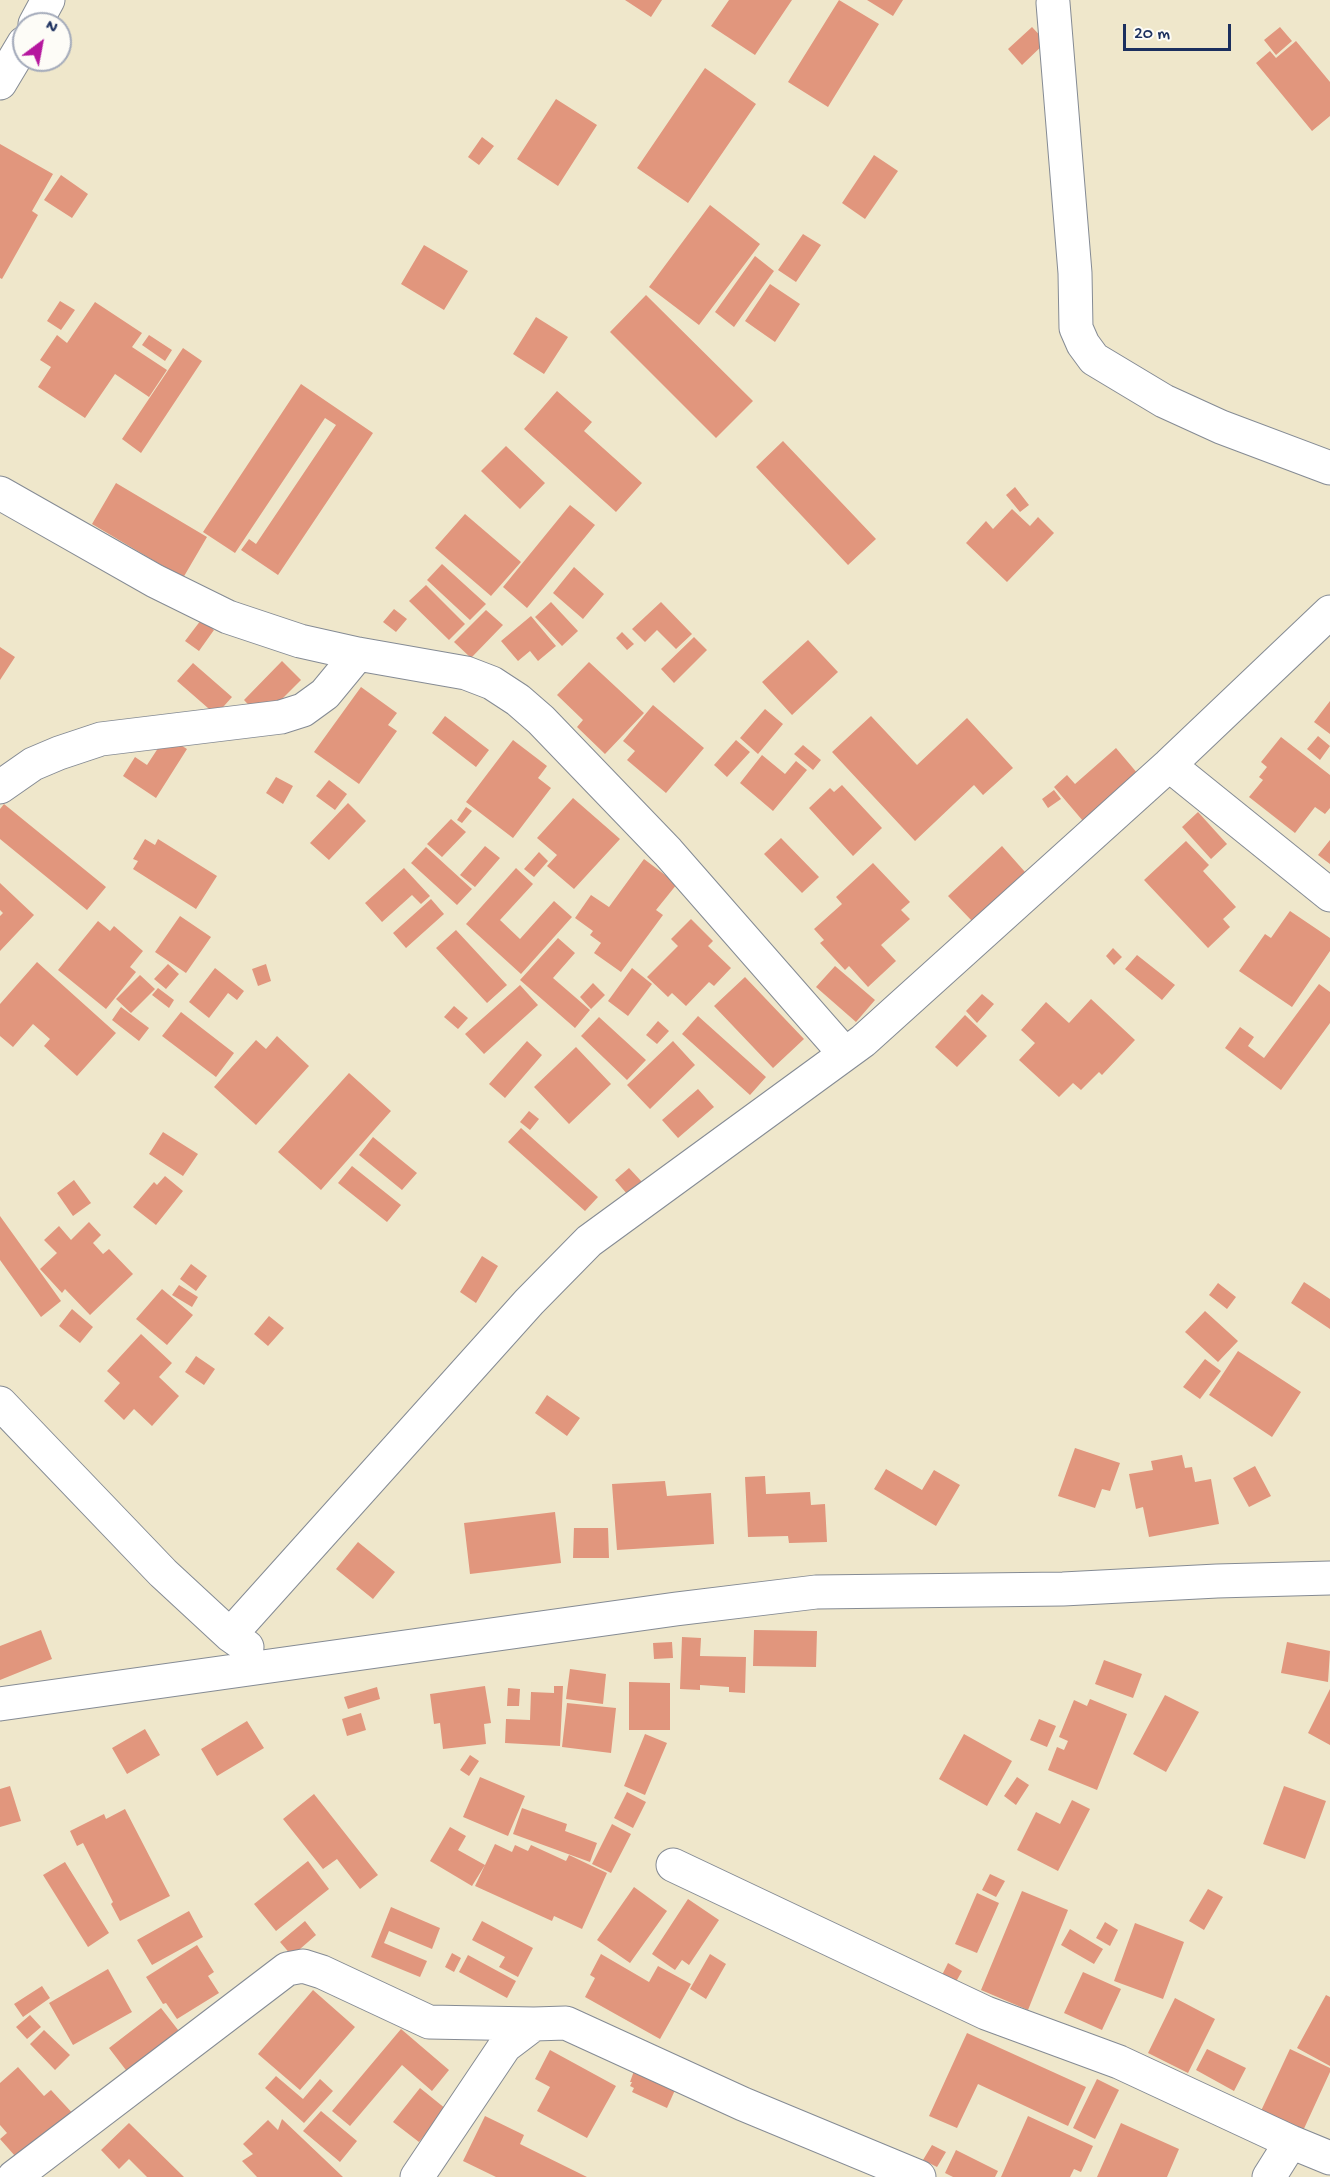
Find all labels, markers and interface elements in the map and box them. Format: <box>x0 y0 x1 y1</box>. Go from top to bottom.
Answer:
north arrow <box>12 12 72 72</box>
scale bar <box>1126 12 1234 50</box>
text: N <box>41 17 60 39</box>
text: 20 m <box>1134 24 1170 45</box>

